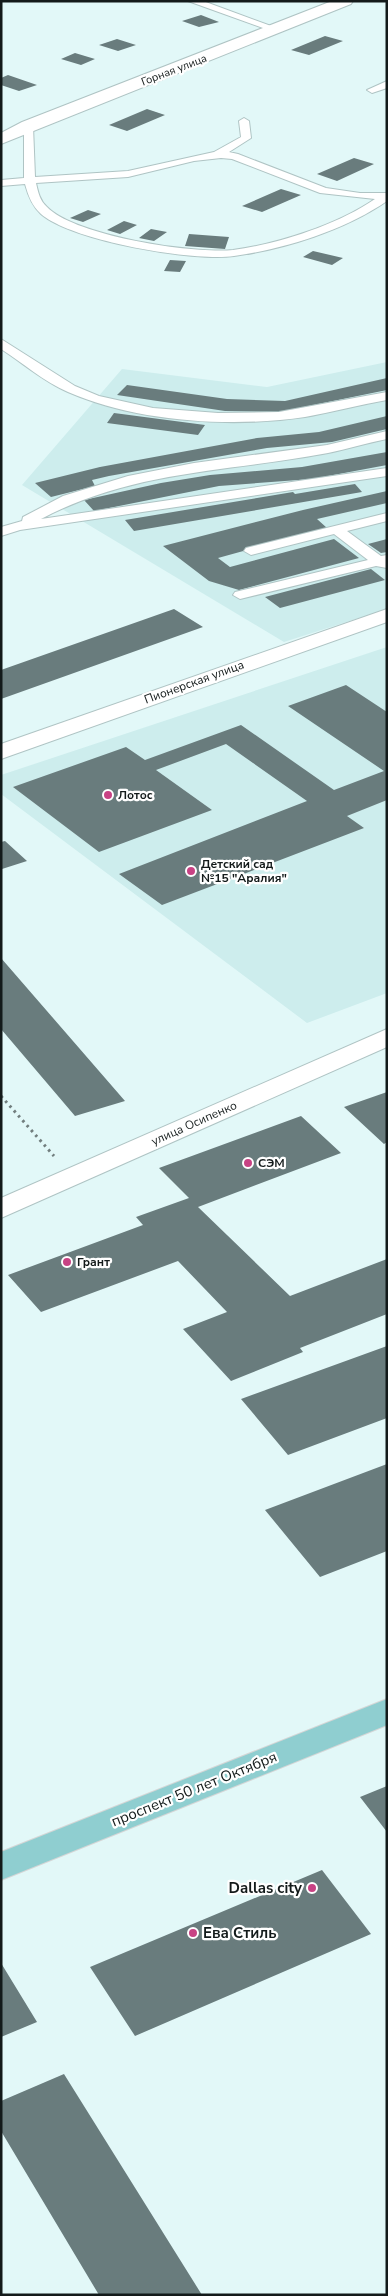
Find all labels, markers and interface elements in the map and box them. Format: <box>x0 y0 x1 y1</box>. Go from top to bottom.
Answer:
street label: Горная улица <box>139 51 209 89</box>
street label: Пионерская улица <box>142 657 246 707</box>
place label: Лотос <box>118 787 153 803</box>
marker: Лотос <box>102 789 114 801</box>
place label: Детский сад №15 "Аралия" <box>201 856 287 886</box>
marker: Детский сад №15 "Аралия" <box>185 865 197 877</box>
street label: улица Осипенко <box>149 1097 240 1149</box>
place label: СЭМ <box>258 1155 285 1171</box>
marker: СЭМ <box>242 1157 254 1169</box>
place label: Грант <box>77 1254 110 1270</box>
marker: Грант <box>61 1256 73 1268</box>
street label: проспект 50 лет Октября <box>108 1747 280 1831</box>
place label: Dallas city <box>229 1878 302 1898</box>
marker: Dallas city <box>306 1882 318 1894</box>
place label: Ева Стиль <box>203 1923 277 1943</box>
marker: Ева Стиль <box>187 1927 199 1939</box>

